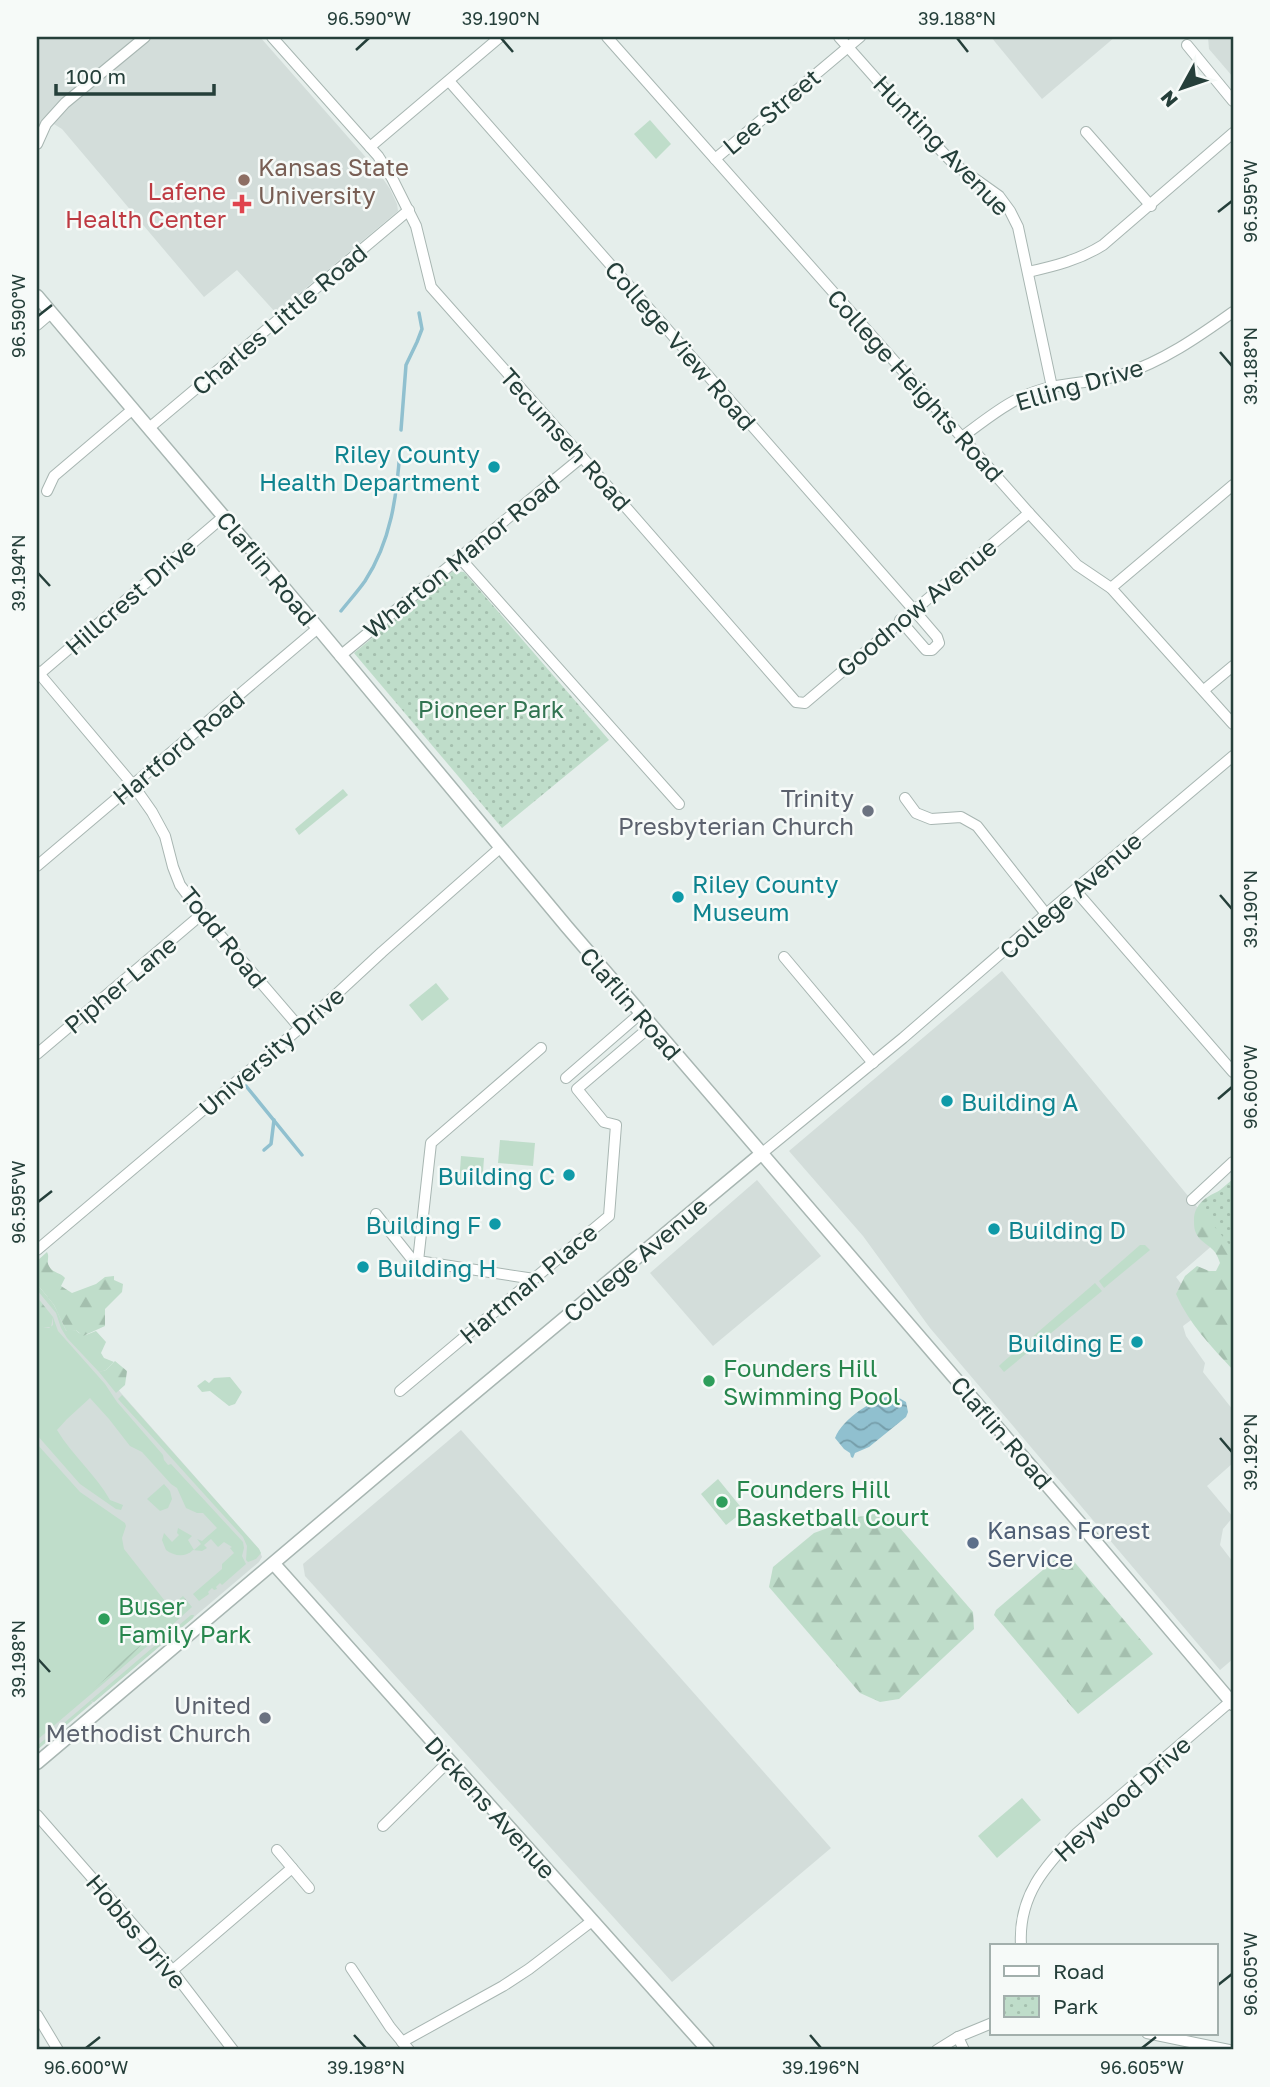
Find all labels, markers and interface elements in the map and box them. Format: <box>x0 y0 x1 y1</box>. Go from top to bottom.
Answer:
text: 96.590°W <box>327 7 411 29</box>
text: 39.190°N <box>462 7 540 29</box>
text: 39.188°N <box>918 7 996 29</box>
scale bar <box>56 52 214 96</box>
north arrow <box>1148 52 1218 122</box>
street label: Lee Street <box>716 62 826 160</box>
text: 100 m <box>66 63 126 89</box>
street label: Hunting Avenue <box>868 69 1016 221</box>
text: N <box>1155 86 1182 112</box>
place label: Kansas State University <box>258 152 409 209</box>
text: 96.595°W <box>1239 159 1261 243</box>
marker: Kansas State University <box>236 172 252 188</box>
place label: Lafene Health Center <box>65 176 226 233</box>
marker: Lafene Health Center <box>232 194 252 214</box>
street label: Charles Little Road <box>186 237 372 401</box>
street label: College View Road <box>600 254 762 436</box>
text: 96.590°W <box>7 274 29 358</box>
street label: College Heights Road <box>822 283 1010 487</box>
text: 39.188°N <box>1239 327 1261 405</box>
street label: Elling Drive <box>1012 352 1146 416</box>
street label: Tecumseh Road <box>494 362 638 516</box>
place label: Riley County Health Department <box>259 439 480 496</box>
marker: Riley County Health Department <box>486 459 502 475</box>
street label: Wharton Manor Road <box>357 468 565 644</box>
street label: Claflin Road <box>211 505 323 631</box>
street label: Hillcrest Drive <box>59 531 201 661</box>
street label: Goodnow Avenue <box>830 532 1002 682</box>
text: 39.194°N <box>7 534 29 612</box>
street label: Hartford Road <box>106 684 250 810</box>
park label: Pioneer Park <box>418 694 564 723</box>
place label: Trinity Presbyterian Church <box>618 783 854 840</box>
marker: Trinity Presbyterian Church <box>860 803 876 819</box>
street label: College Avenue <box>993 825 1147 965</box>
place label: Riley County Museum <box>692 869 838 926</box>
text: 39.190°N <box>1239 870 1261 948</box>
street label: Todd Road <box>175 881 273 993</box>
marker: Riley County Museum <box>670 889 686 905</box>
street label: Pipher Lane <box>58 929 182 1039</box>
street label: Claflin Road <box>574 941 688 1065</box>
street label: University Drive <box>192 980 350 1122</box>
text: 96.600°W <box>1239 1045 1261 1129</box>
place label: Building A <box>961 1087 1078 1116</box>
marker: Building A <box>939 1093 955 1109</box>
text: 96.595°W <box>7 1160 29 1244</box>
place label: Building C <box>437 1161 555 1190</box>
marker: Building C <box>561 1167 577 1183</box>
street label: College Avenue <box>557 1190 713 1328</box>
place label: Building F <box>366 1210 481 1239</box>
place label: Building D <box>1008 1215 1126 1244</box>
marker: Building F <box>487 1216 503 1232</box>
street label: Hartman Place <box>453 1217 603 1349</box>
marker: Building D <box>986 1221 1002 1237</box>
place label: Building H <box>377 1253 496 1282</box>
marker: Building H <box>355 1259 371 1275</box>
place label: Building E <box>1007 1328 1123 1357</box>
marker: Building E <box>1129 1334 1145 1350</box>
place label: Founders Hill Swimming Pool <box>723 1353 900 1410</box>
street label: Claflin Road <box>945 1370 1059 1494</box>
marker: Founders Hill Swimming Pool <box>701 1373 717 1389</box>
text: 39.192°N <box>1239 1413 1261 1491</box>
place label: Founders Hill Basketball Court <box>736 1474 929 1531</box>
marker: Founders Hill Basketball Court <box>714 1494 730 1510</box>
place label: Kansas Forest Service <box>987 1515 1150 1572</box>
marker: Kansas Forest Service <box>965 1535 981 1551</box>
place label: Buser Family Park <box>118 1591 252 1648</box>
marker: Buser Family Park <box>96 1611 112 1627</box>
text: 39.198°N <box>7 1620 29 1698</box>
place label: United Methodist Church <box>46 1690 251 1747</box>
marker: United Methodist Church <box>257 1710 273 1726</box>
street label: Heywood Drive <box>1048 1729 1196 1867</box>
street label: Dickens Avenue <box>419 1730 563 1884</box>
street label: Hobbs Drive <box>81 1868 193 1994</box>
text: 96.605°W <box>1239 1932 1261 2016</box>
legend <box>990 1944 1218 2035</box>
text: Road <box>1053 1958 1104 1984</box>
text: Park <box>1053 1993 1099 2019</box>
text: 96.600°W <box>44 2056 128 2078</box>
text: 39.198°N <box>327 2056 405 2078</box>
text: 39.196°N <box>782 2056 860 2078</box>
text: 96.605°W <box>1100 2056 1184 2078</box>

